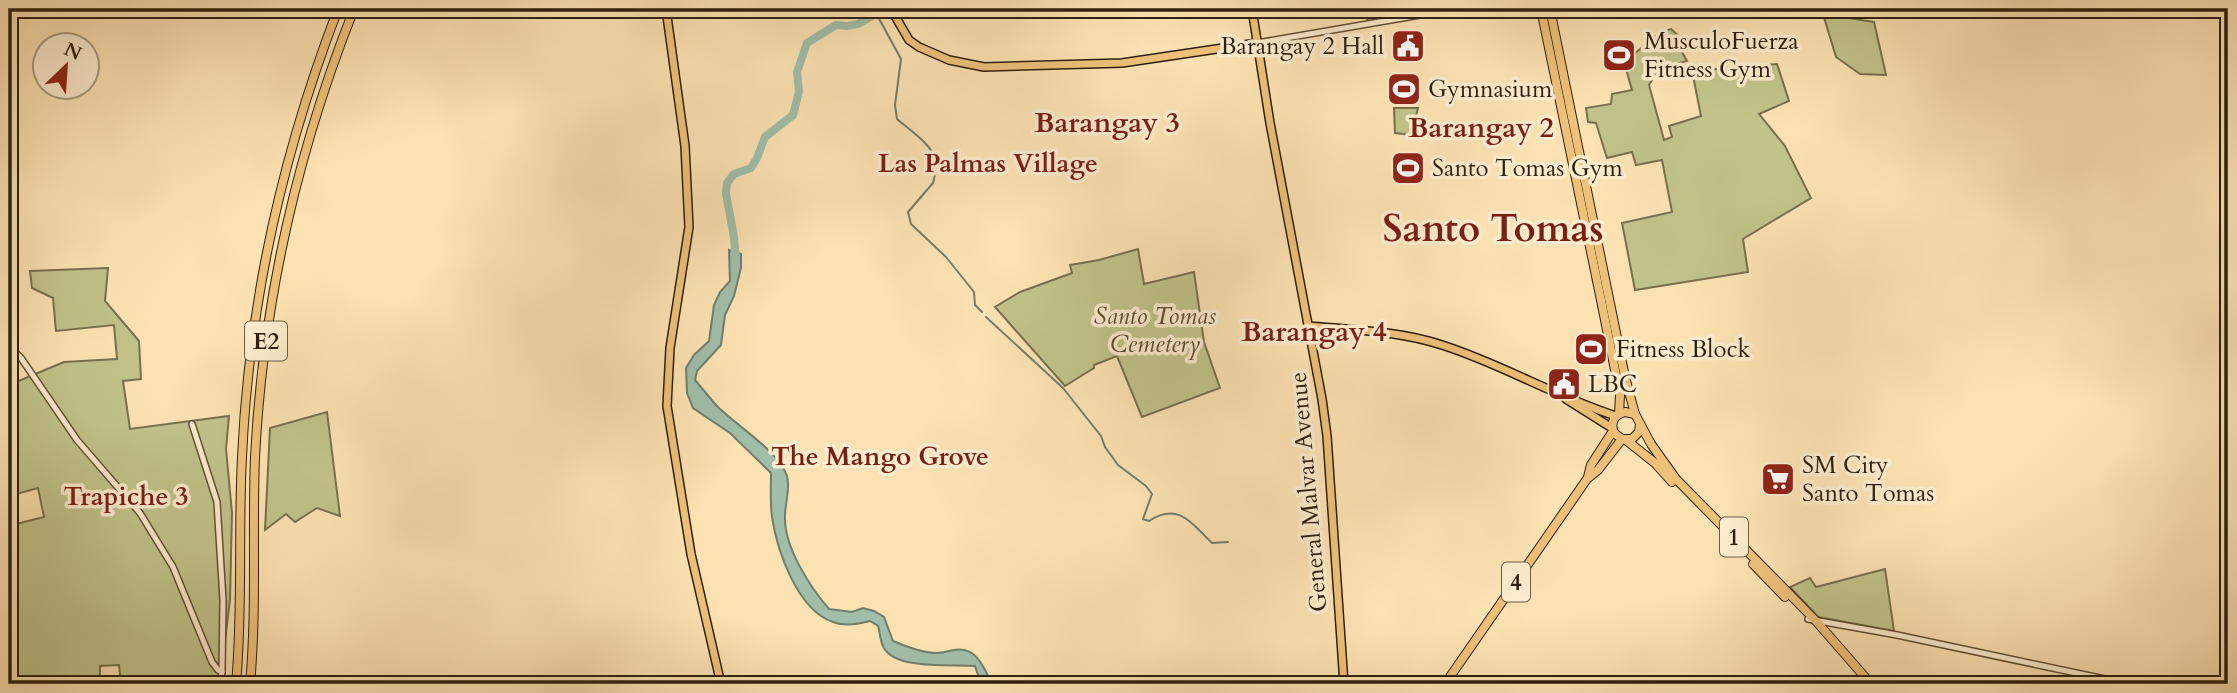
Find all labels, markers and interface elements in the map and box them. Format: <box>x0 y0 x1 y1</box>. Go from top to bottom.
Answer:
place label: MusculoFuerza Fitness Gym <box>1644 25 1799 86</box>
public building icon: Barangay 2 Hall <box>1389 27 1427 65</box>
place label: Barangay 2 Hall <box>1220 30 1384 63</box>
north arrow <box>32 32 102 102</box>
text: N <box>60 36 86 67</box>
sports icon: MusculoFuerza Fitness Gym <box>1600 36 1638 74</box>
sports icon: Gymnasium <box>1385 70 1423 108</box>
place label: Gymnasium <box>1428 73 1553 106</box>
district label: Barangay 3 <box>1034 104 1180 142</box>
district label: Barangay 2 <box>1408 109 1554 147</box>
district label: Las Palmas Village <box>878 146 1098 181</box>
sports icon: Santo Tomas Gym <box>1389 149 1427 187</box>
place label: Santo Tomas Gym <box>1432 152 1623 185</box>
district label: Santo Tomas <box>1382 203 1604 255</box>
park label: Santo Tomas Cemetery <box>1094 300 1216 361</box>
district label: Barangay 4 <box>1241 313 1387 351</box>
road number: E2 <box>245 322 287 360</box>
sports icon: Fitness Block <box>1572 330 1610 368</box>
place label: Fitness Block <box>1616 333 1750 366</box>
public building icon: LBC <box>1545 365 1583 403</box>
place label: LBC <box>1588 368 1637 401</box>
street label: General Malvar Avenue <box>1282 371 1335 613</box>
district label: The Mango Grove <box>771 439 989 474</box>
place label: SM City Santo Tomas <box>1802 449 1934 510</box>
supermarket icon: SM City Santo Tomas <box>1759 460 1797 498</box>
district label: Trapiche 3 <box>63 479 189 514</box>
road number: 1 <box>1720 517 1748 556</box>
road number: 4 <box>1502 562 1530 602</box>

